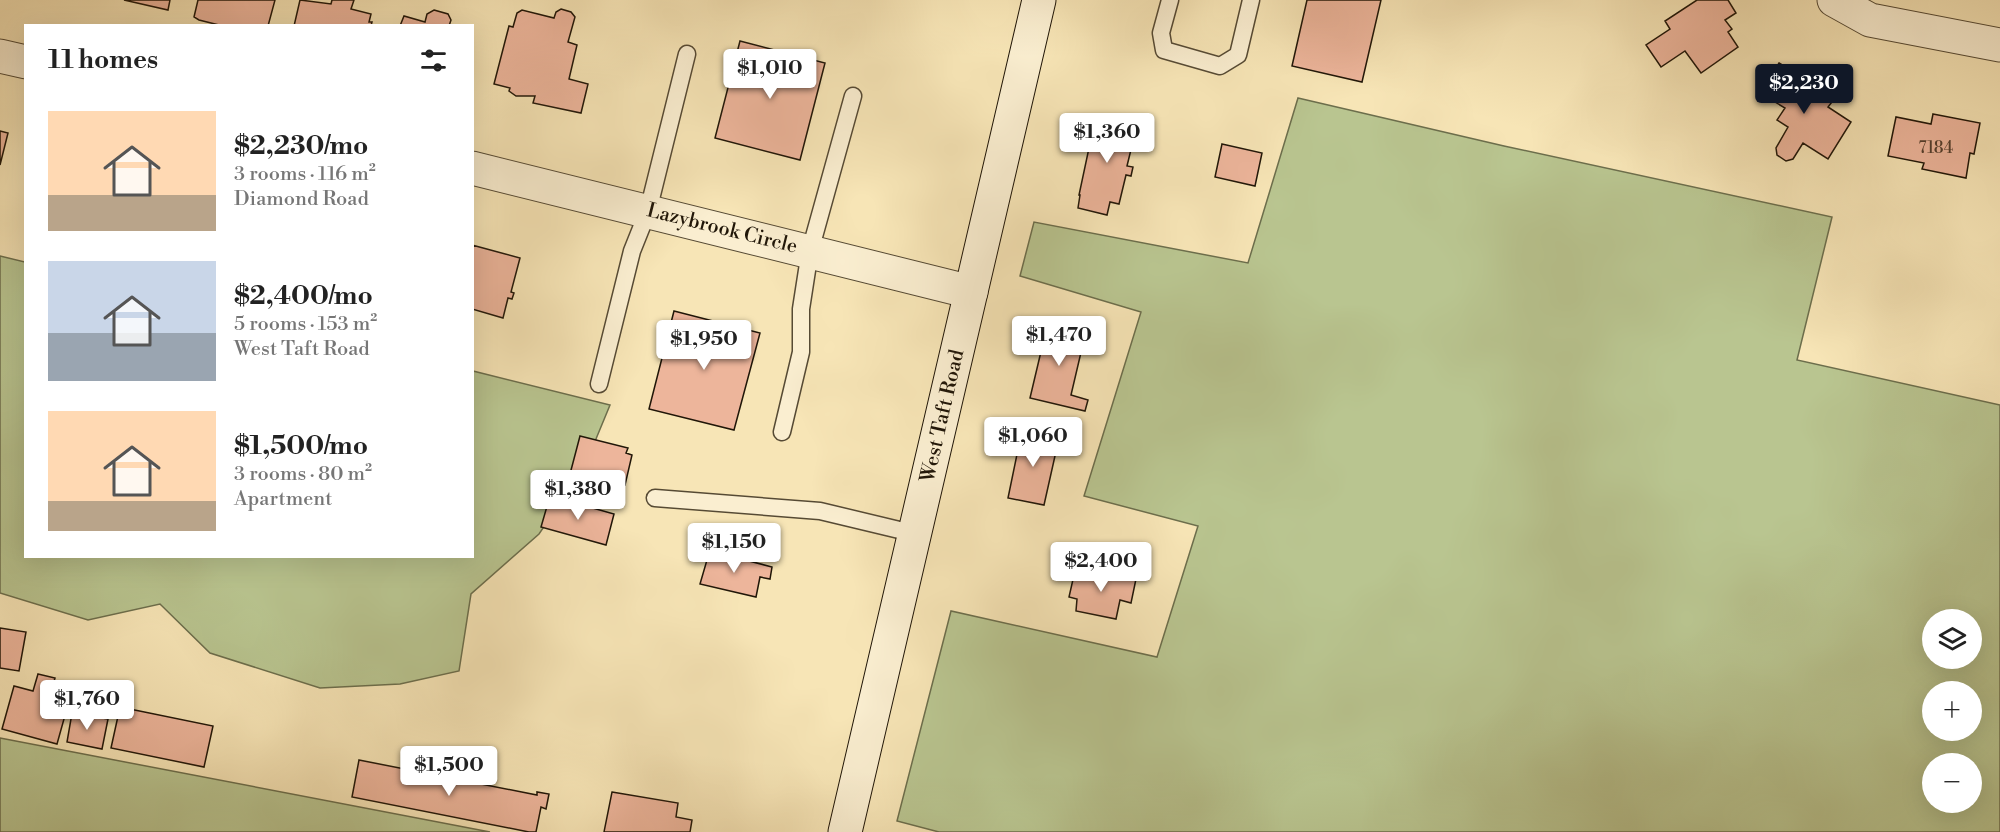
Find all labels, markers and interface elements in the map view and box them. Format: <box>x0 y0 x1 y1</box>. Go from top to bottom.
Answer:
text: 11 homes <box>48 44 158 76</box>
icon: filters <box>417 44 450 77</box>
pin: $1,010 <box>721 49 819 100</box>
text: $1,010 <box>737 56 803 81</box>
pin: $2,230 <box>1755 64 1853 115</box>
text: $2,230 <box>1769 71 1839 96</box>
pin: $1,360 <box>1058 113 1156 164</box>
text: $1,360 <box>1073 120 1141 145</box>
text: $2,230/mo <box>234 130 368 162</box>
icon: home <box>96 135 168 207</box>
house number: 7184 <box>1919 138 1954 158</box>
text: 3 rooms · 116 m² <box>234 162 376 187</box>
text: Diamond Road <box>234 187 369 212</box>
street label: Lazybrook Circle <box>644 198 800 260</box>
text: $2,400/mo <box>234 280 373 312</box>
icon: home <box>96 285 168 357</box>
text: 5 rooms · 153 m² <box>234 312 377 337</box>
pin: $1,470 <box>1010 316 1108 367</box>
pin: $1,950 <box>655 320 753 371</box>
text: $1,470 <box>1026 323 1092 348</box>
text: $1,950 <box>670 327 738 352</box>
text: West Taft Road <box>234 337 370 362</box>
street label: West Taft Road <box>915 346 971 486</box>
pin: $1,060 <box>984 417 1082 468</box>
text: $1,060 <box>998 424 1068 449</box>
text: $1,500/mo <box>234 430 368 462</box>
icon: home <box>96 435 168 507</box>
text: 3 rooms · 80 m² <box>234 462 372 487</box>
pin: $1,380 <box>529 470 627 521</box>
text: $1,380 <box>544 477 612 502</box>
text: Apartment <box>234 487 332 512</box>
pin: $1,150 <box>685 523 783 574</box>
text: $1,150 <box>702 530 766 555</box>
pin: $2,400 <box>1052 542 1150 593</box>
text: $2,400 <box>1064 549 1138 574</box>
map controls <box>1922 609 1982 813</box>
button: layers <box>1922 609 1982 669</box>
pin: $1,760 <box>38 680 136 731</box>
button: + <box>1922 681 1982 741</box>
text: $1,760 <box>54 687 120 712</box>
pin: $1,500 <box>400 746 498 797</box>
text: $1,500 <box>414 753 484 778</box>
button: − <box>1922 753 1982 813</box>

